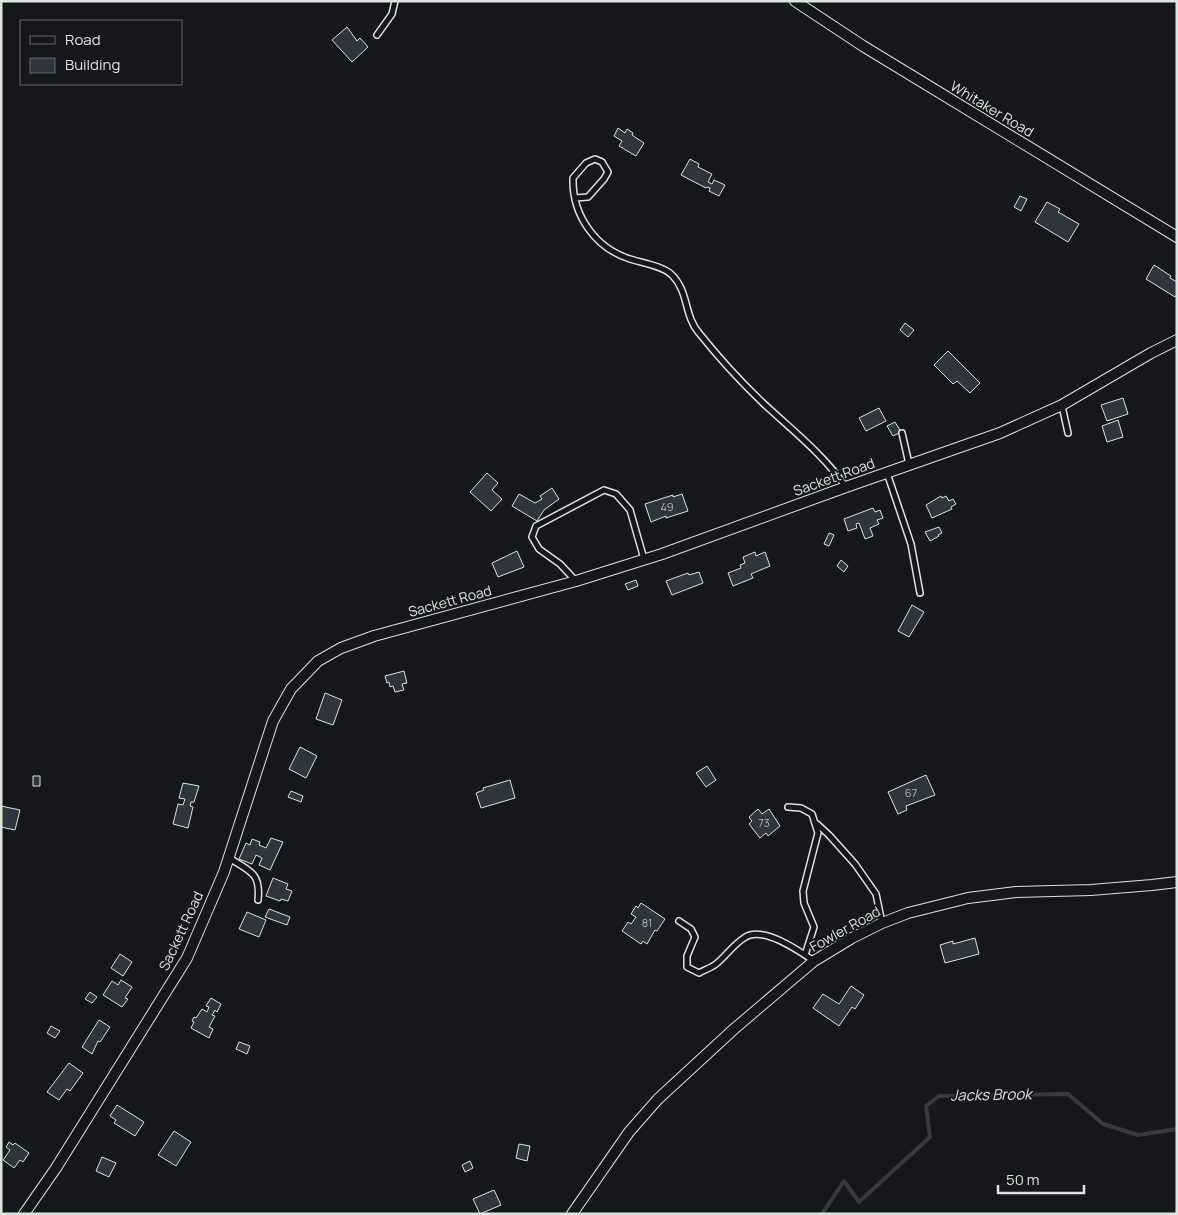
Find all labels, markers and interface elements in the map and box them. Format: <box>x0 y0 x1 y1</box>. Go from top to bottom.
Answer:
legend <box>20 20 182 85</box>
text: Road <box>65 29 101 50</box>
text: Building <box>65 54 120 75</box>
street label: Whitaker Road <box>947 76 1037 141</box>
street label: Sackett Road <box>790 453 877 500</box>
house number: 49 <box>660 499 674 514</box>
street label: Sackett Road <box>406 580 494 621</box>
house number: 67 <box>905 785 917 800</box>
house number: 73 <box>758 815 770 830</box>
street label: Sackett Road <box>154 888 207 974</box>
street label: Fowler Road <box>806 901 884 956</box>
house number: 81 <box>642 915 652 930</box>
water label: Jacks Brook <box>950 1083 1034 1106</box>
scale bar <box>998 1162 1084 1194</box>
text: 50 m <box>1006 1169 1040 1190</box>

